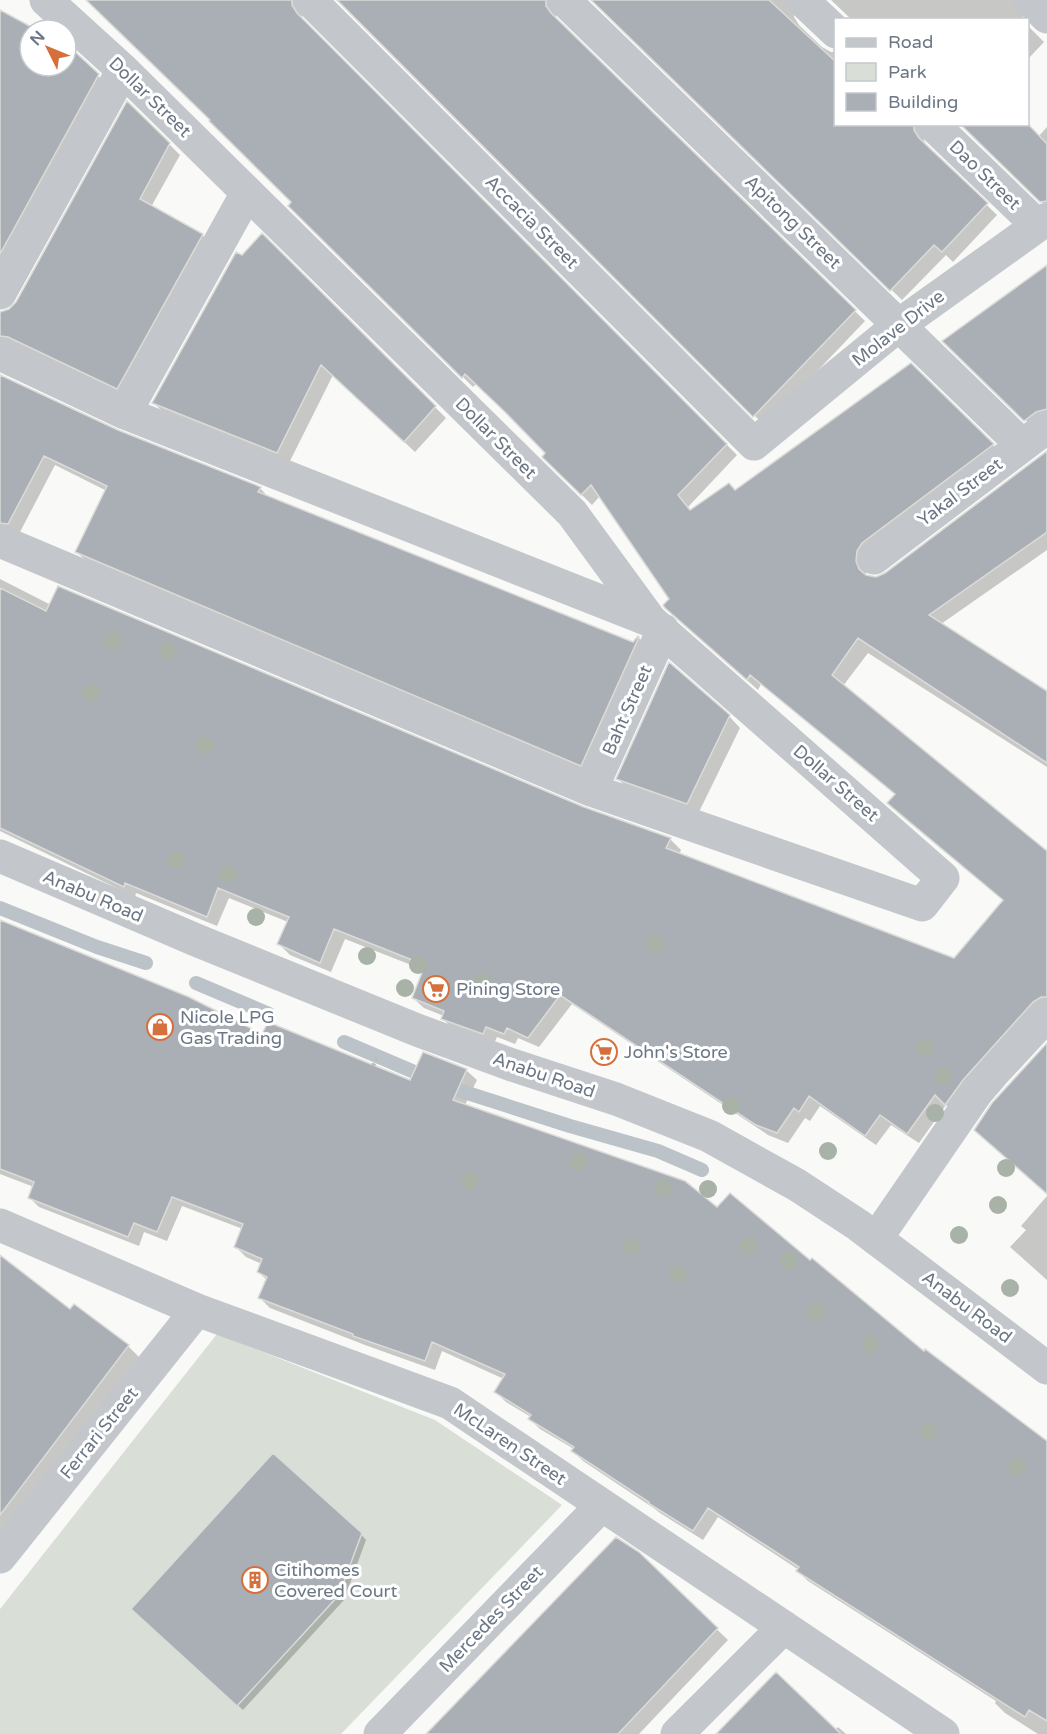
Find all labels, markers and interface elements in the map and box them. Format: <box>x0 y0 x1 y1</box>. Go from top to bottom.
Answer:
north arrow <box>18 18 78 78</box>
legend <box>834 18 1029 126</box>
text: N <box>26 27 49 50</box>
text: Road <box>888 31 933 53</box>
street label: Dollar Street <box>104 52 196 142</box>
text: Park <box>888 61 927 83</box>
text: Building <box>888 91 958 113</box>
street label: Dao Street <box>945 136 1025 214</box>
street label: Accacia Street <box>481 171 583 273</box>
street label: Apitong Street <box>740 171 846 274</box>
street label: Molave Drive <box>847 285 949 371</box>
street label: Dollar Street <box>451 393 541 483</box>
street label: Yakal Street <box>913 453 1007 531</box>
street label: Baht Street <box>597 661 657 758</box>
street label: Dollar Street <box>789 740 883 826</box>
street label: Anabu Road <box>40 865 146 927</box>
supermarket icon: Pining Store <box>421 974 451 1004</box>
place label: Pining Store <box>456 978 560 1000</box>
place label: Nicole LPG Gas Trading <box>180 1006 282 1049</box>
shop icon: Nicole LPG Gas Trading <box>145 1012 175 1042</box>
supermarket icon: John's Store <box>589 1037 619 1067</box>
place label: John's Store <box>624 1041 728 1063</box>
street label: Anabu Road <box>490 1047 598 1103</box>
street label: Anabu Road <box>918 1266 1016 1348</box>
street label: Ferrari Street <box>55 1383 143 1483</box>
street label: McLaren Street <box>449 1398 571 1490</box>
place label: Citihomes Covered Court <box>274 1559 398 1602</box>
street label: Mercedes Street <box>434 1561 548 1677</box>
building icon: Citihomes Covered Court <box>240 1565 270 1595</box>

